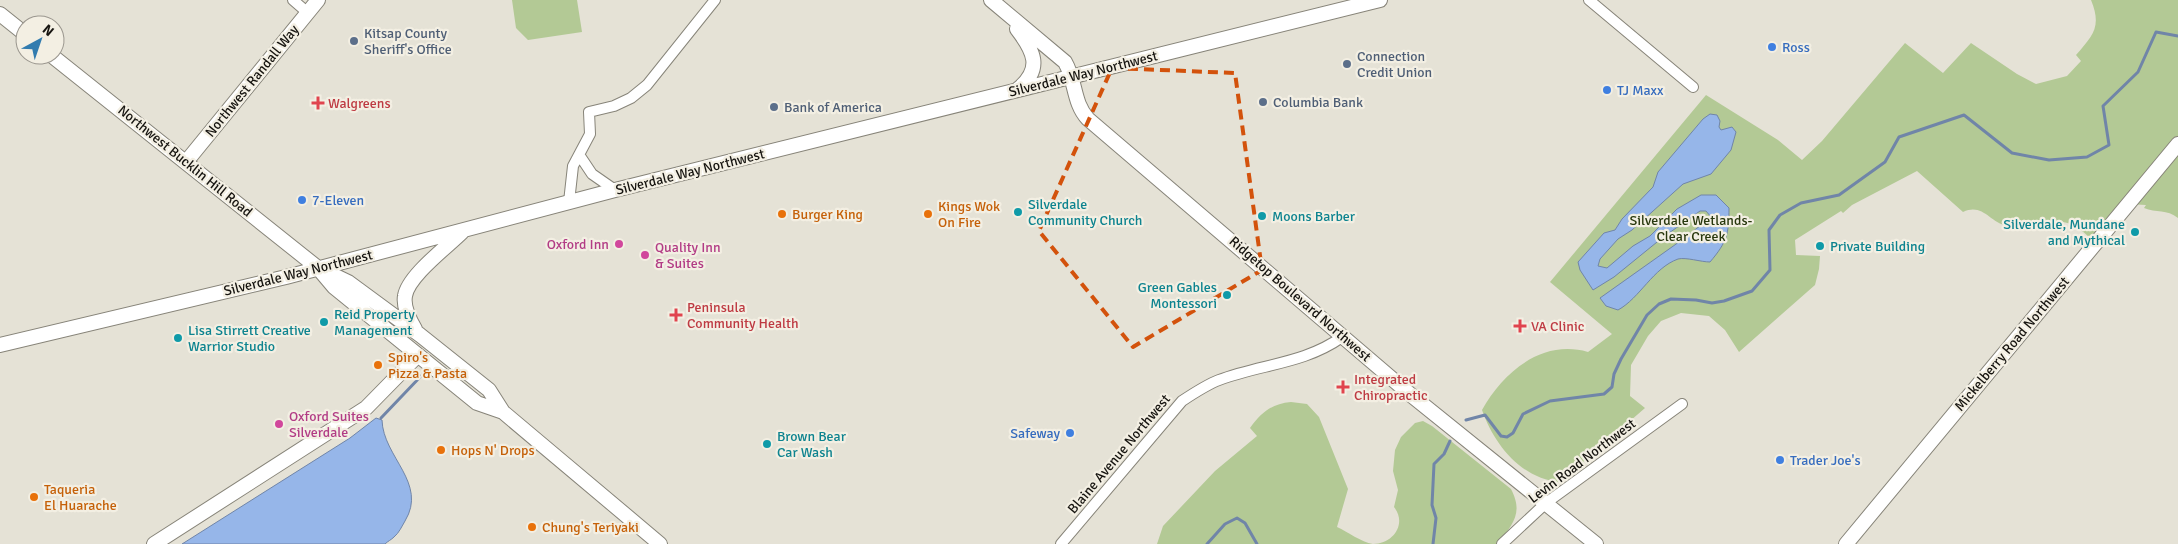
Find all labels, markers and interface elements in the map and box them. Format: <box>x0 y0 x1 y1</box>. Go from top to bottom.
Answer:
north arrow <box>15 15 65 65</box>
text: N <box>39 21 57 40</box>
street label: Northwest Randall Way <box>202 21 303 140</box>
place label: Kitsap County Sheriff's Office <box>364 25 452 58</box>
marker: Kitsap County Sheriff's Office <box>348 35 360 47</box>
place label: Ross <box>1782 39 1810 56</box>
marker: Ross <box>1766 41 1778 53</box>
street label: Silverdale Way Northwest <box>1007 47 1159 101</box>
place label: Connection Credit Union <box>1357 48 1432 81</box>
marker: Connection Credit Union <box>1341 58 1353 70</box>
place label: TJ Maxx <box>1617 82 1664 99</box>
marker: TJ Maxx <box>1601 84 1613 96</box>
place label: Columbia Bank <box>1273 94 1363 111</box>
place label: Walgreens <box>328 95 391 112</box>
marker: Columbia Bank <box>1257 96 1269 108</box>
marker: Walgreens <box>312 97 324 109</box>
place label: Bank of America <box>784 99 882 116</box>
marker: Bank of America <box>768 101 780 113</box>
street label: Northwest Bucklin Hill Road <box>114 102 256 220</box>
street label: Silverdale Way Northwest <box>614 145 766 199</box>
place label: 7-Eleven <box>312 192 364 209</box>
marker: 7-Eleven <box>296 194 308 206</box>
place label: Silverdale Community Church <box>1028 196 1142 229</box>
place label: Kings Wok On Fire <box>938 198 1000 231</box>
place label: Burger King <box>792 206 863 223</box>
marker: Silverdale Community Church <box>1012 206 1024 218</box>
marker: Burger King <box>776 208 788 220</box>
marker: Kings Wok On Fire <box>922 208 934 220</box>
place label: Moons Barber <box>1272 208 1356 225</box>
marker: Moons Barber <box>1256 210 1268 222</box>
park label: Silverdale Wetlands- Clear Creek <box>1630 212 1753 245</box>
place label: Silverdale, Mundane and Mythical <box>2003 216 2125 249</box>
marker: Silverdale, Mundane and Mythical <box>2129 226 2141 238</box>
street label: Ridgetop Boulevard Northwest <box>1226 233 1374 365</box>
place label: Oxford Inn <box>547 236 609 253</box>
marker: Oxford Inn <box>613 238 625 250</box>
place label: Private Building <box>1830 238 1925 255</box>
place label: Quality Inn & Suites <box>655 239 721 272</box>
marker: Private Building <box>1814 240 1826 252</box>
street label: Silverdale Way Northwest <box>222 246 374 300</box>
marker: Quality Inn & Suites <box>639 249 651 261</box>
street label: Mickelberry Road Northwest <box>1951 273 2073 414</box>
place label: Green Gables Montessori <box>1138 279 1217 312</box>
marker: Green Gables Montessori <box>1221 289 1233 301</box>
place label: Peninsula Community Health <box>687 299 799 332</box>
place label: Reid Property Management <box>334 306 415 339</box>
marker: Peninsula Community Health <box>669 308 683 322</box>
marker: Reid Property Management <box>318 316 330 328</box>
place label: VA Clinic <box>1531 318 1585 335</box>
marker: VA Clinic <box>1513 319 1527 333</box>
place label: Lisa Stirrett Creative Warrior Studio <box>188 322 311 355</box>
marker: Lisa Stirrett Creative Warrior Studio <box>172 332 184 344</box>
place label: Spiro's Pizza & Pasta <box>388 349 467 382</box>
marker: Spiro's Pizza & Pasta <box>372 359 384 371</box>
place label: Integrated Chiropractic <box>1354 371 1428 404</box>
marker: Integrated Chiropractic <box>1336 380 1350 394</box>
street label: Blaine Avenue Northwest <box>1064 391 1174 517</box>
place label: Oxford Suites Silverdale <box>289 408 369 441</box>
street label: Levin Road Northwest <box>1525 415 1639 507</box>
marker: Oxford Suites Silverdale <box>273 418 285 430</box>
place label: Safeway <box>1010 425 1060 442</box>
marker: Safeway <box>1064 427 1076 439</box>
place label: Brown Bear Car Wash <box>777 428 847 461</box>
marker: Brown Bear Car Wash <box>761 438 773 450</box>
place label: Hops N' Drops <box>451 442 535 459</box>
marker: Hops N' Drops <box>435 444 447 456</box>
place label: Trader Joe's <box>1790 452 1861 469</box>
marker: Trader Joe's <box>1774 454 1786 466</box>
place label: Taqueria El Huarache <box>44 481 117 514</box>
marker: Taqueria El Huarache <box>28 491 40 503</box>
place label: Chung's Teriyaki <box>542 519 639 536</box>
marker: Chung's Teriyaki <box>526 521 538 533</box>

